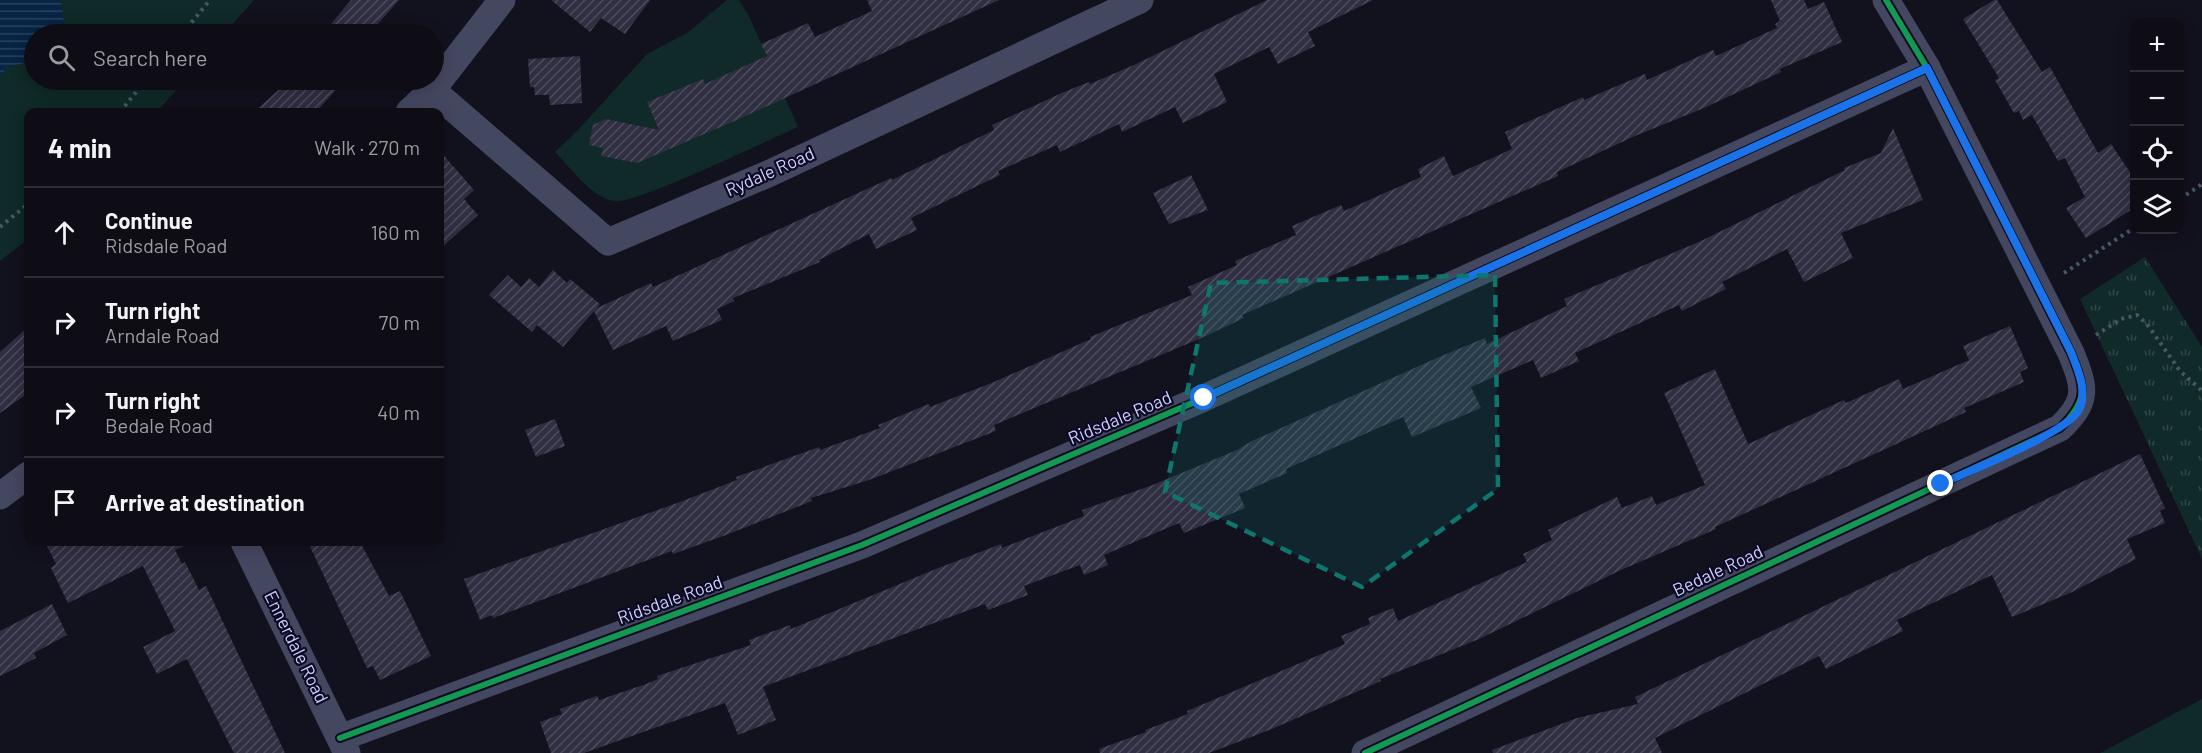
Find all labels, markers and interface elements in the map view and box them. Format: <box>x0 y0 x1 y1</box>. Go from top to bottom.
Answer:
map controls <box>2130 18 2184 234</box>
button: + <box>2130 18 2184 72</box>
search box <box>24 24 444 90</box>
icon: search <box>45 41 78 74</box>
text: Search here <box>93 44 207 70</box>
button: − <box>2130 72 2184 126</box>
button: locate <box>2130 126 2184 180</box>
text: 4 min <box>48 132 112 163</box>
text: Walk · 270 m <box>314 135 420 159</box>
street label: Rydale Road <box>722 142 818 200</box>
button: layers <box>2130 180 2184 234</box>
text: Continue <box>105 207 193 233</box>
icon: ahead <box>48 216 81 249</box>
text: 160 m <box>371 220 420 244</box>
text: Ridsdale Road <box>105 233 228 257</box>
text: Turn right <box>105 297 200 323</box>
icon: right <box>48 306 81 339</box>
text: 70 m <box>379 310 420 334</box>
text: Arndale Road <box>105 323 220 347</box>
route start <box>1190 384 1216 410</box>
street label: Ridsdale Road <box>1065 385 1175 449</box>
text: Turn right <box>105 387 200 413</box>
icon: right <box>48 396 81 429</box>
text: 40 m <box>377 400 420 424</box>
text: Bedale Road <box>105 413 213 437</box>
route end <box>1927 470 1953 496</box>
icon: arrive <box>48 486 81 519</box>
text: Arrive at destination <box>105 489 304 515</box>
street label: Bedale Road <box>1669 540 1766 601</box>
street label: Ridsdale Road <box>614 570 725 628</box>
street label: Ennerdale Road <box>260 587 334 706</box>

